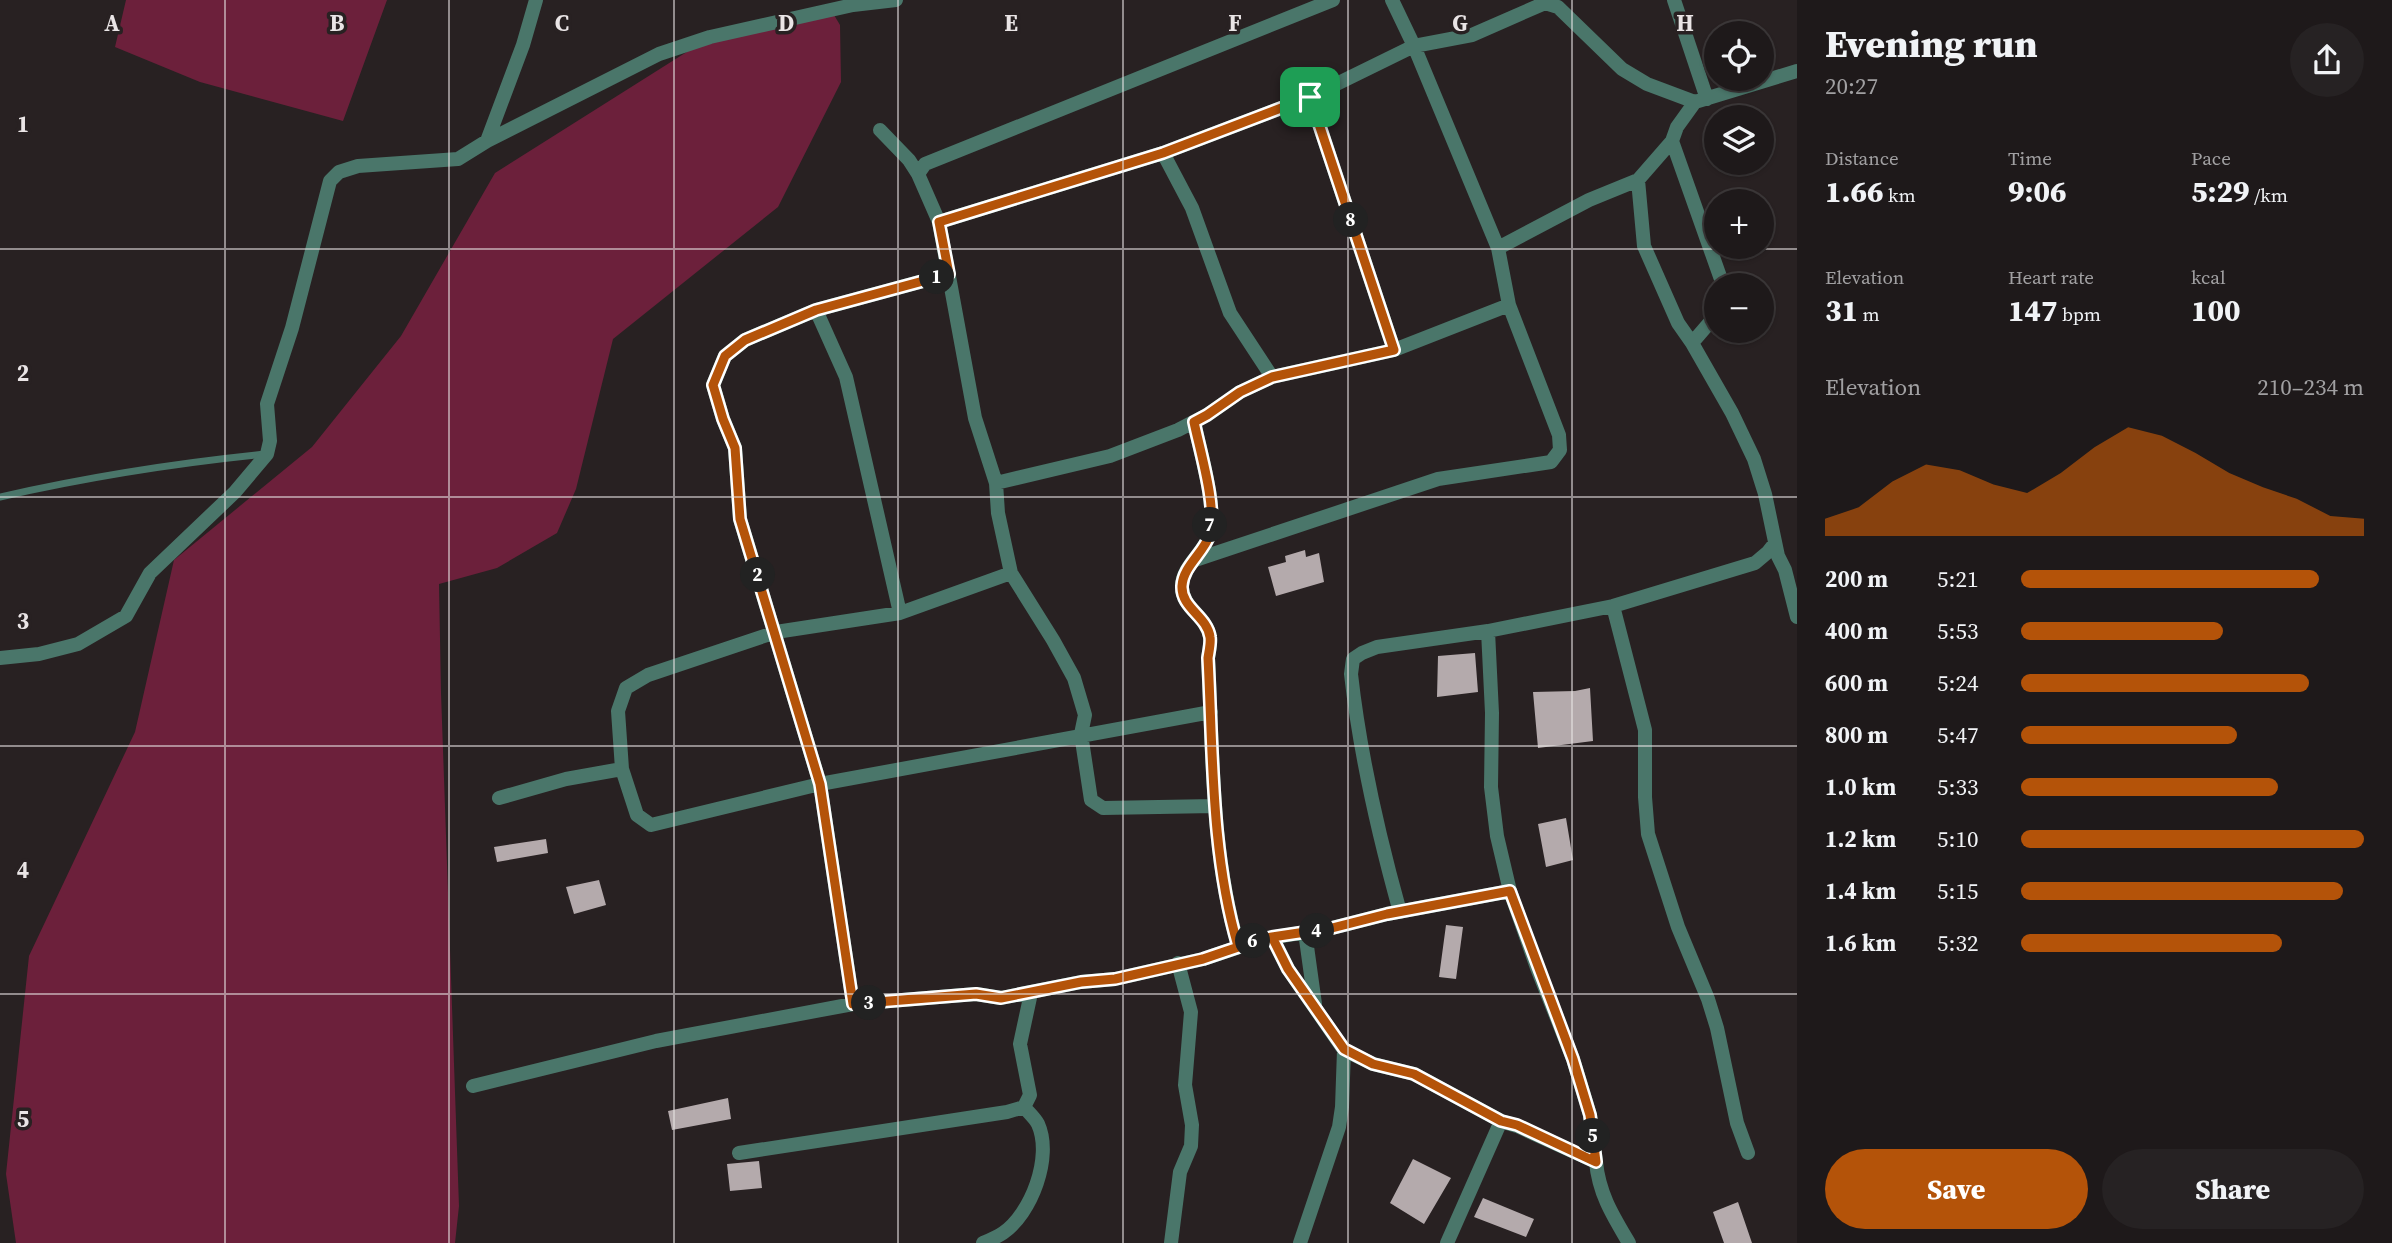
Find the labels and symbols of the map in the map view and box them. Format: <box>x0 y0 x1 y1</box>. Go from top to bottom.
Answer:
text: A <box>104 7 120 39</box>
text: B <box>330 7 345 39</box>
text: C <box>555 7 569 39</box>
text: D <box>778 7 794 39</box>
text: E <box>1004 7 1018 39</box>
text: F <box>1228 7 1242 39</box>
text: G <box>1452 7 1468 39</box>
text: H <box>1676 7 1694 39</box>
pin <box>1280 67 1340 127</box>
text: 1 <box>17 108 29 140</box>
pin: 8 <box>1334 202 1368 238</box>
pin: 1 <box>920 260 954 294</box>
text: 2 <box>17 357 29 389</box>
pin: 7 <box>1192 508 1228 542</box>
pin: 2 <box>740 558 776 592</box>
text: 3 <box>17 605 29 637</box>
text: 4 <box>17 854 29 886</box>
pin: 4 <box>1300 914 1334 948</box>
pin: 6 <box>1236 923 1270 958</box>
pin: 3 <box>852 986 886 1020</box>
text: 5 <box>17 1103 29 1135</box>
pin: 5 <box>1576 1118 1610 1154</box>

